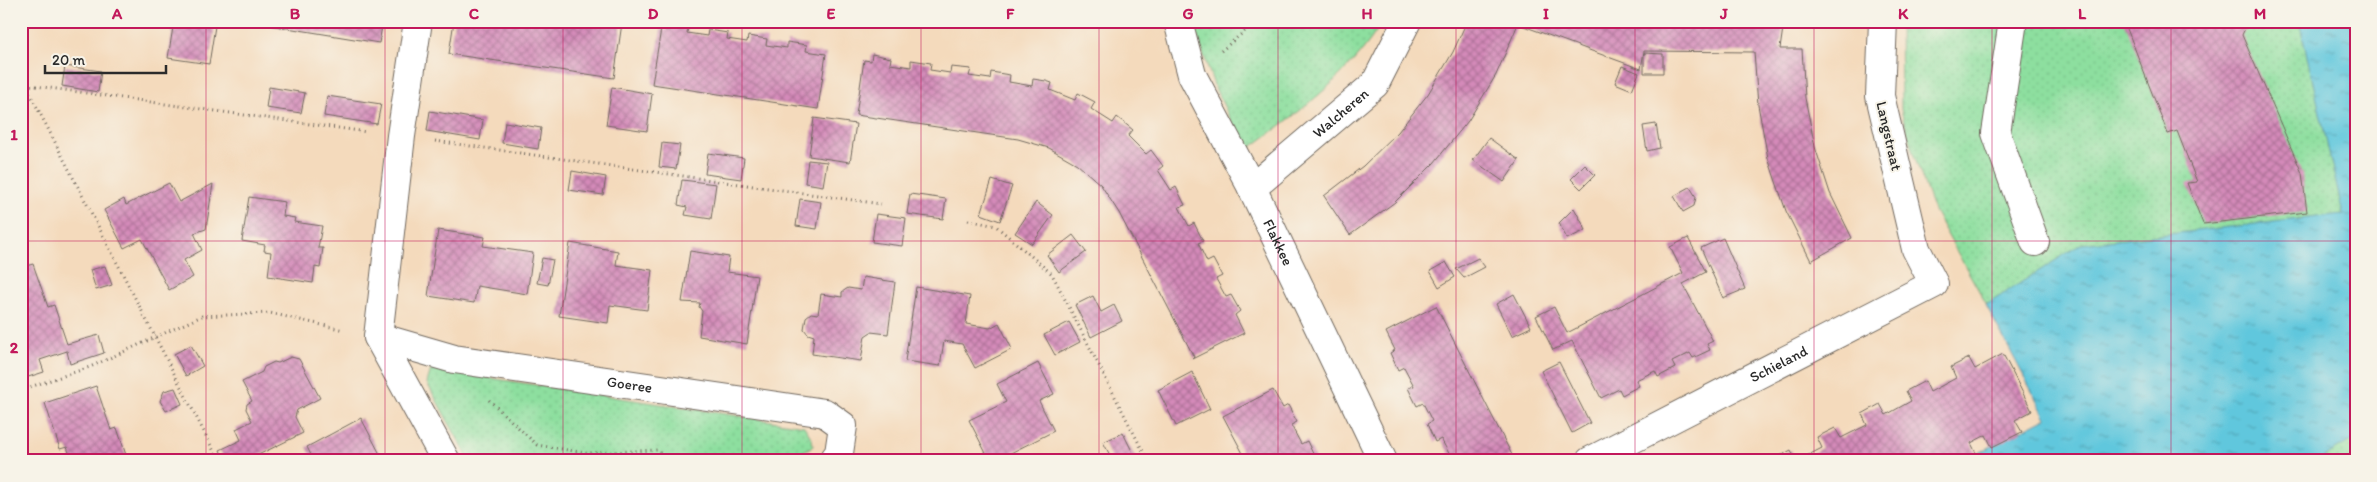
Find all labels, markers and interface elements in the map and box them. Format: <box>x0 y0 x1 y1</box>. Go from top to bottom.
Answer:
text: A <box>111 4 123 23</box>
text: B <box>290 4 301 23</box>
text: C <box>469 4 480 23</box>
text: D <box>648 4 659 23</box>
text: E <box>827 4 836 23</box>
text: F <box>1006 4 1015 23</box>
text: G <box>1182 4 1194 23</box>
text: H <box>1361 4 1373 23</box>
text: I <box>1543 4 1549 23</box>
text: J <box>1719 4 1728 23</box>
text: K <box>1898 4 1909 23</box>
text: L <box>2078 4 2087 23</box>
text: M <box>2254 4 2266 23</box>
scale bar <box>45 42 166 74</box>
text: 20 m <box>52 51 86 69</box>
street label: Walcheren <box>1309 84 1372 142</box>
street label: Langstraat <box>1872 100 1906 173</box>
text: 1 <box>10 125 18 144</box>
street label: Flakkee <box>1259 216 1297 269</box>
text: 2 <box>10 338 19 357</box>
street label: Schieland <box>1747 342 1811 386</box>
street label: Goeree <box>606 372 653 397</box>

